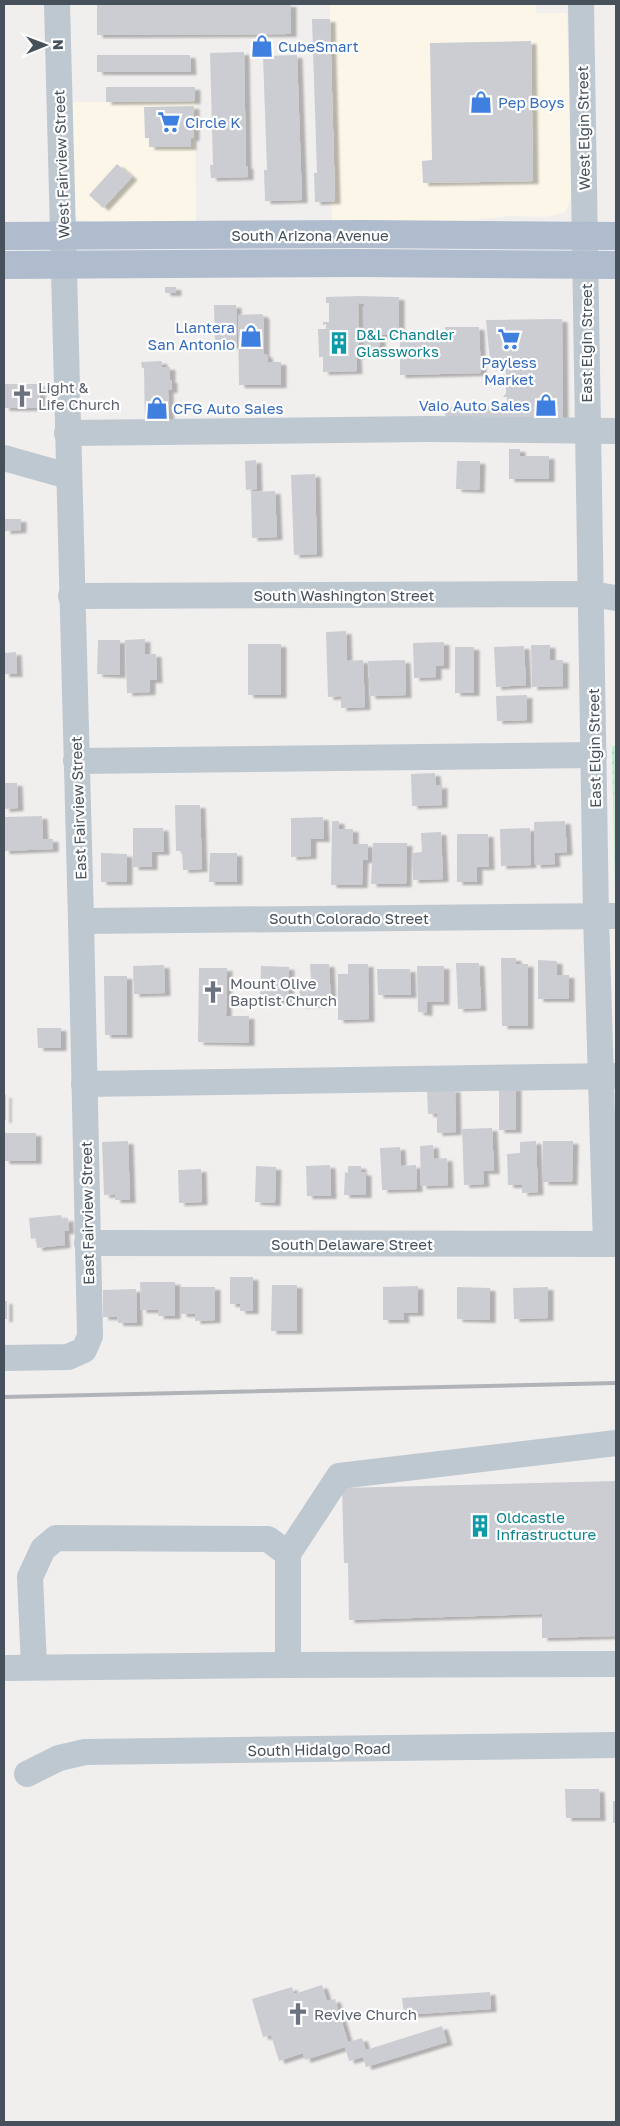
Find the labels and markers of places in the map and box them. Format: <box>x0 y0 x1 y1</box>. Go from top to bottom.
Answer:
shop icon: CubeSmart <box>249 33 275 59</box>
place label: CubeSmart <box>278 37 359 55</box>
shop icon: Pep Boys <box>468 89 494 115</box>
place label: Pep Boys <box>498 93 565 111</box>
supermarket icon: Circle K <box>156 109 182 135</box>
place label: Circle K <box>185 113 241 131</box>
place label: Llantera San Antonio <box>148 318 235 353</box>
shop icon: Llantera San Antonio <box>238 323 264 349</box>
place label: D&L Chandler Glassworks <box>356 325 455 360</box>
supermarket icon: Payless Market <box>496 326 522 352</box>
building icon: D&L Chandler Glassworks <box>326 330 352 356</box>
place label: Payless Market <box>481 353 537 388</box>
place label: Light & Life Church <box>38 378 120 413</box>
church icon: Light & Life Church <box>9 383 35 409</box>
shop icon: Vaio Auto Sales <box>533 392 559 418</box>
shop icon: CFG Auto Sales <box>144 395 170 421</box>
place label: Vaio Auto Sales <box>419 396 530 414</box>
place label: CFG Auto Sales <box>173 399 283 417</box>
place label: Mount Olive Baptist Church <box>230 974 337 1009</box>
church icon: Mount Olive Baptist Church <box>200 979 226 1005</box>
place label: Oldcastle Infrastructure <box>496 1508 596 1543</box>
building icon: Oldcastle Infrastructure <box>467 1513 493 1539</box>
church icon: Revive Church <box>285 2001 311 2027</box>
place label: Revive Church <box>314 2005 417 2023</box>

